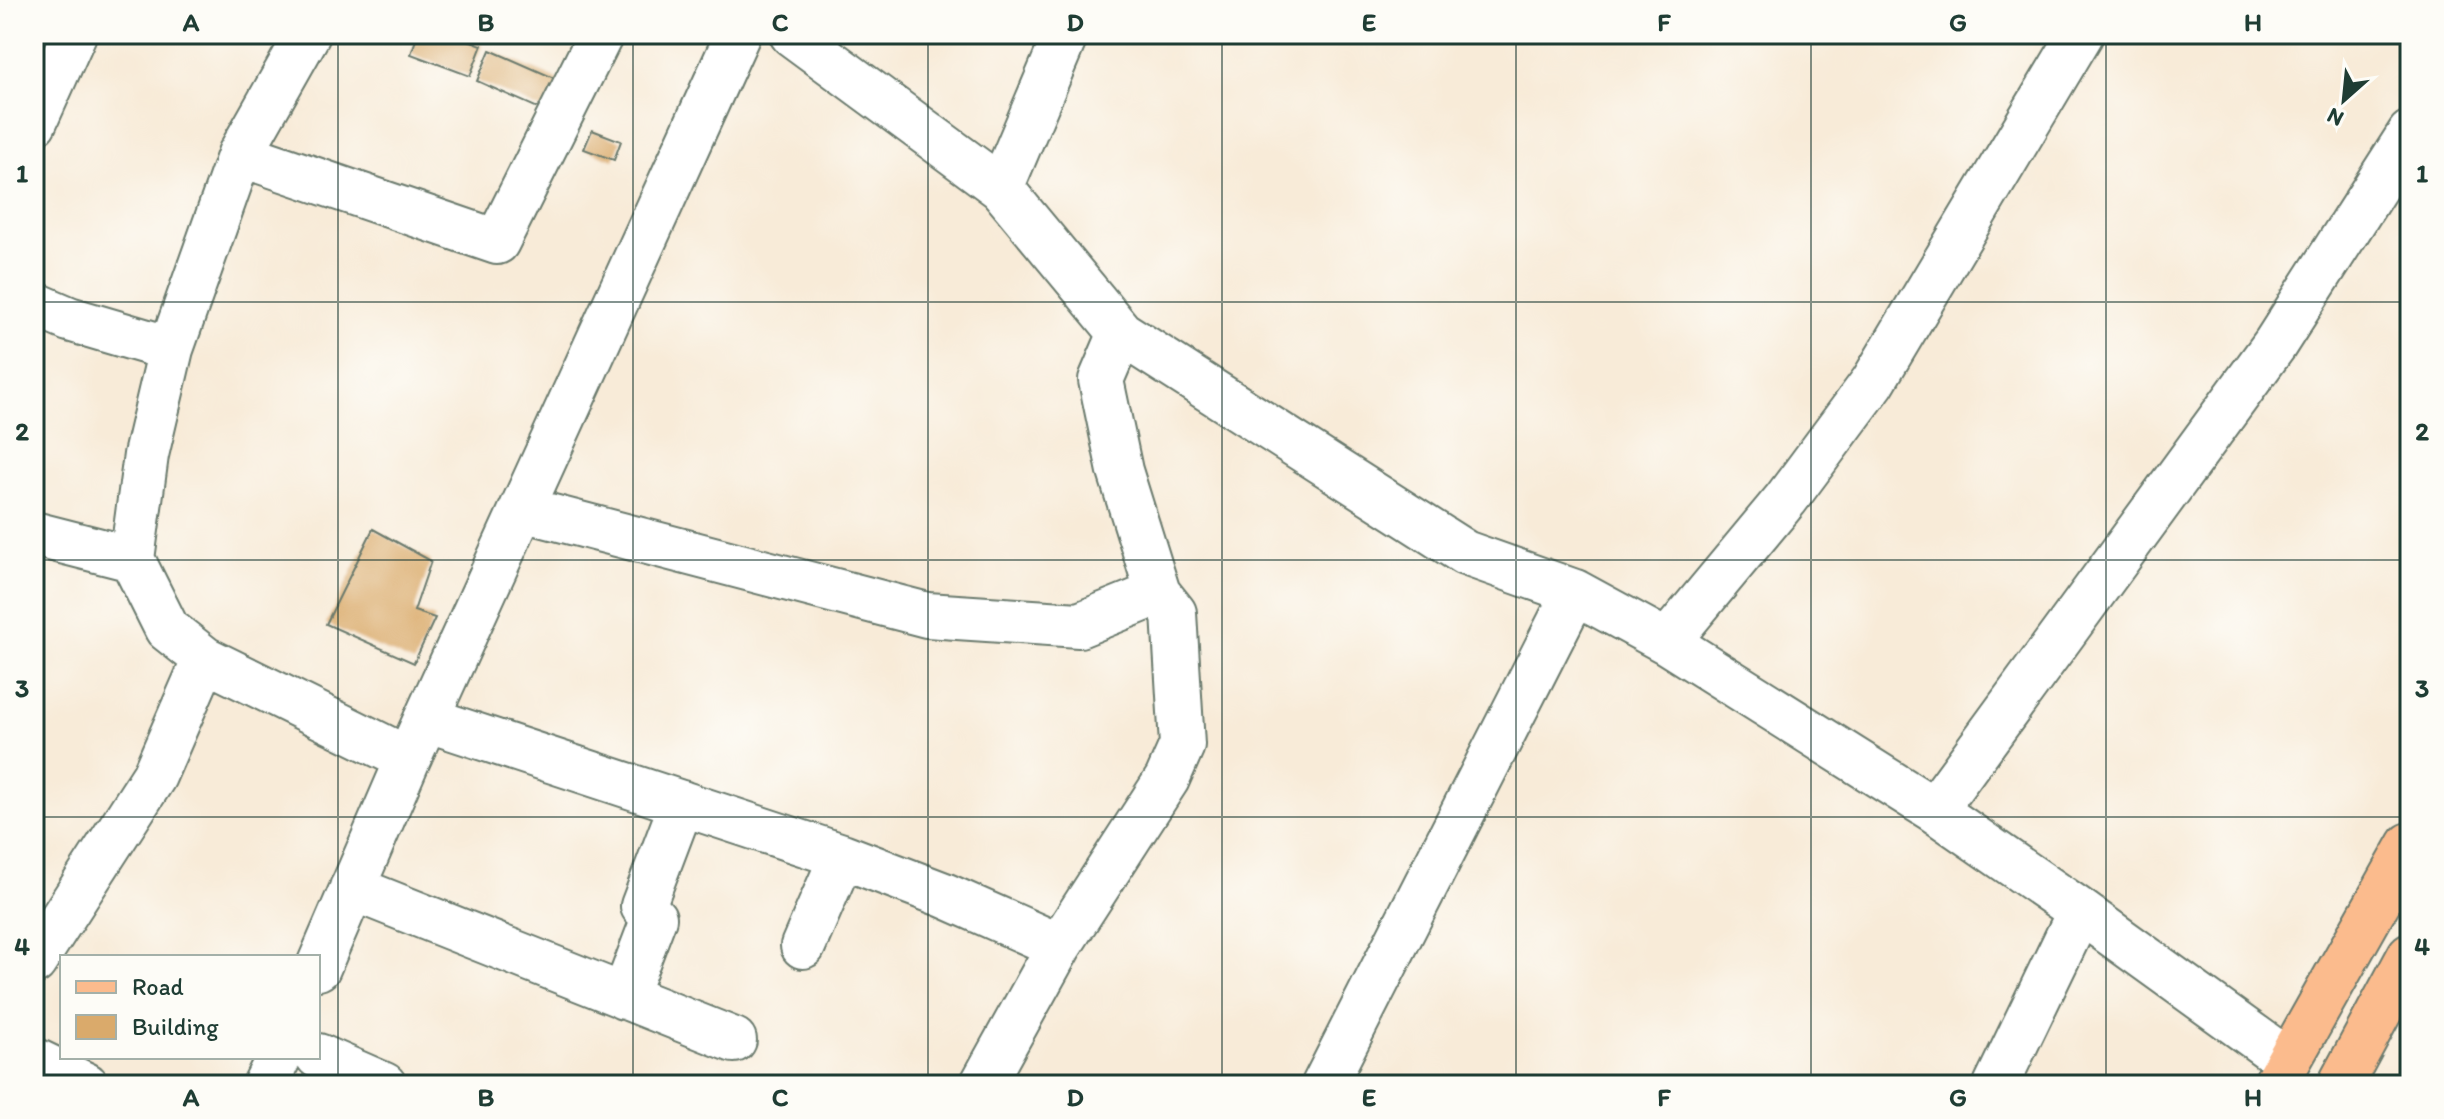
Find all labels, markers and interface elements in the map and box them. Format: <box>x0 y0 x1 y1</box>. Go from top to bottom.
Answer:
text: A <box>182 6 200 38</box>
text: B <box>478 6 495 38</box>
text: C <box>772 6 789 38</box>
text: D <box>1066 6 1084 38</box>
text: E <box>1362 6 1376 38</box>
text: F <box>1657 6 1671 38</box>
text: G <box>1949 6 1967 38</box>
text: H <box>2244 6 2262 38</box>
north arrow <box>2304 60 2384 140</box>
text: N <box>2322 102 2348 133</box>
text: 1 <box>16 157 28 189</box>
text: 1 <box>2416 157 2428 189</box>
text: 2 <box>15 415 29 447</box>
text: 2 <box>2415 415 2429 447</box>
text: 3 <box>15 672 29 704</box>
text: 3 <box>2415 672 2429 704</box>
text: 4 <box>14 930 30 962</box>
text: 4 <box>2414 930 2430 962</box>
legend <box>60 955 320 1059</box>
text: Road <box>132 972 184 1001</box>
text: Building <box>132 1012 219 1041</box>
text: A <box>182 1081 200 1113</box>
text: B <box>478 1081 495 1113</box>
text: C <box>772 1081 789 1113</box>
text: D <box>1066 1081 1084 1113</box>
text: E <box>1362 1081 1376 1113</box>
text: F <box>1657 1081 1671 1113</box>
text: G <box>1949 1081 1967 1113</box>
text: H <box>2244 1081 2262 1113</box>

